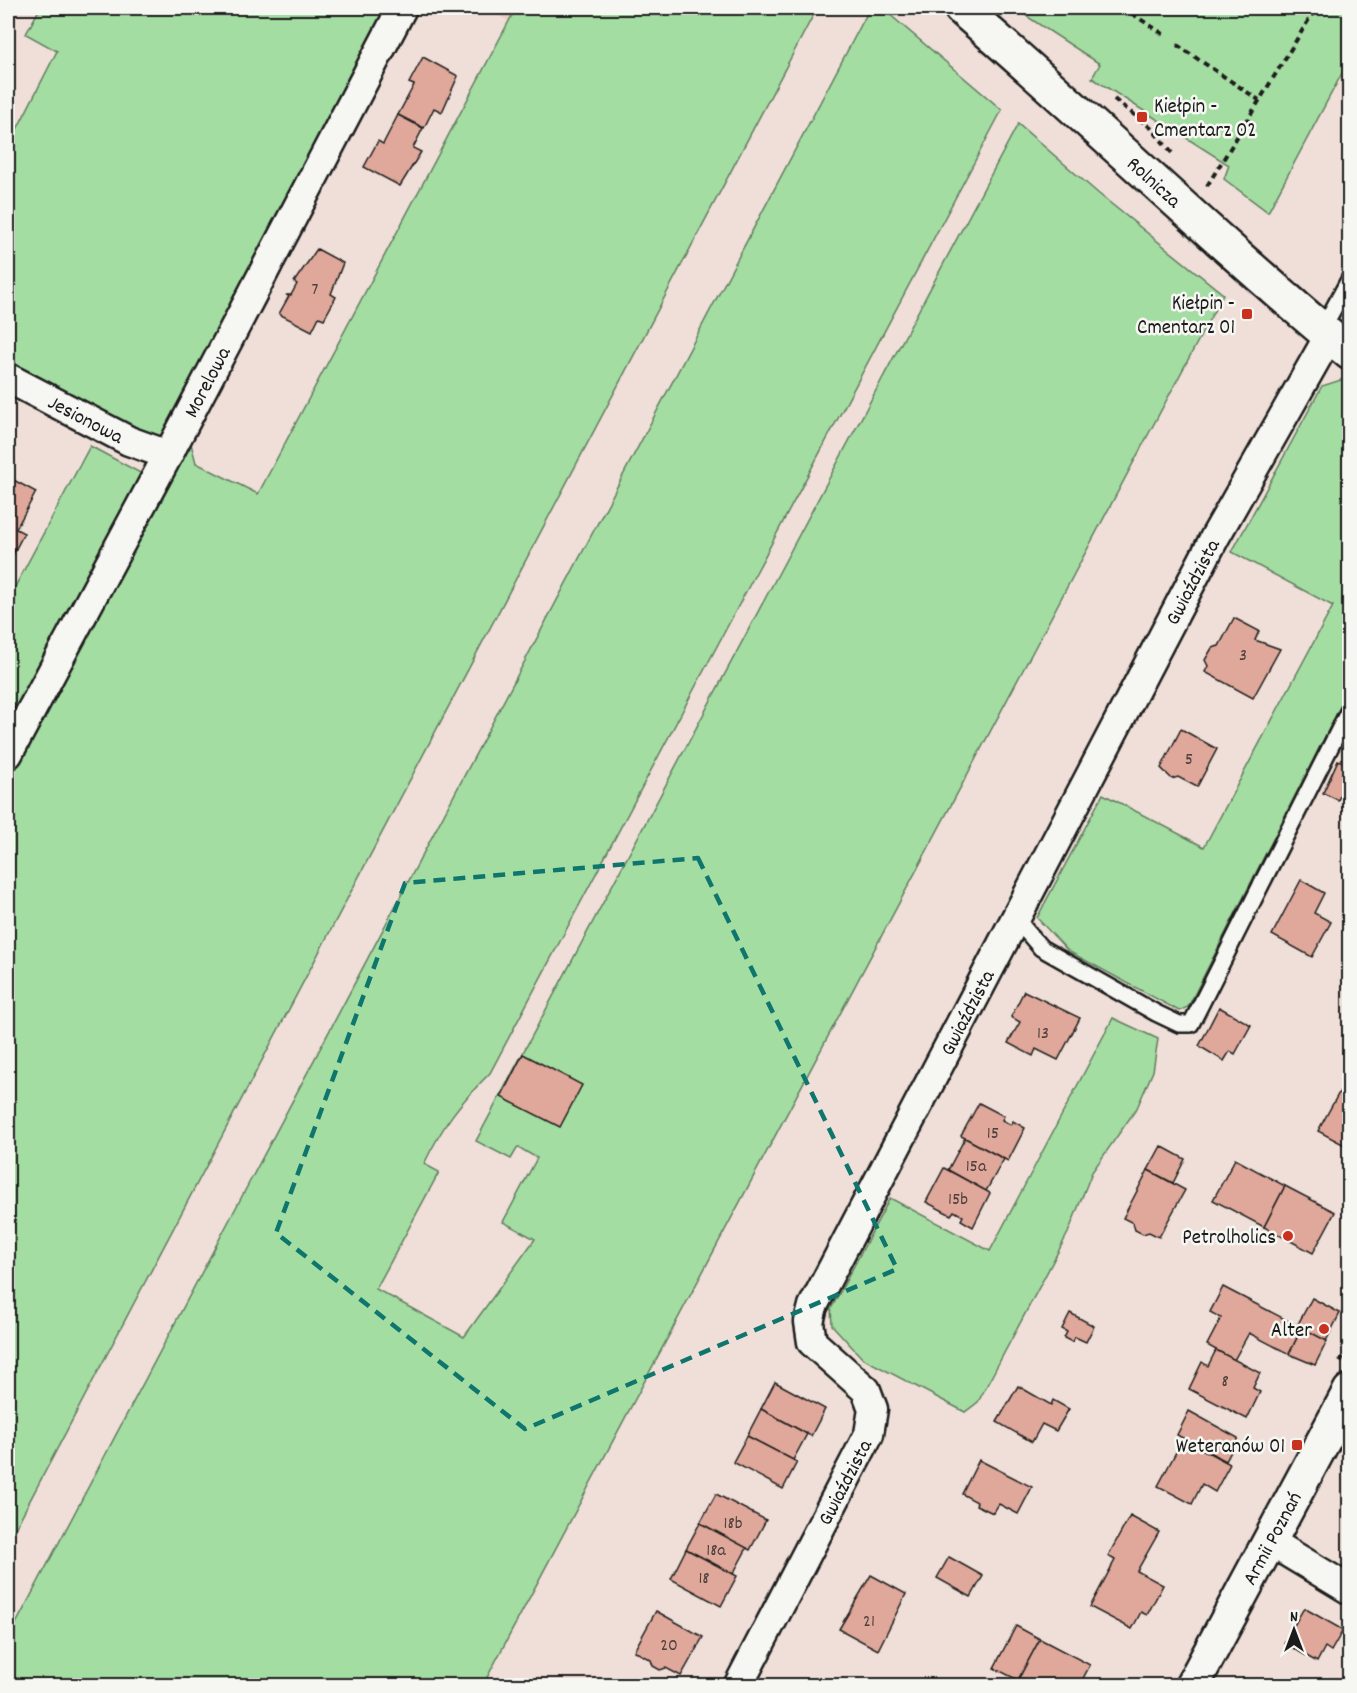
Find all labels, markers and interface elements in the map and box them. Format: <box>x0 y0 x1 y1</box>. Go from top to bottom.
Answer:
place label: Kiełpin - Cmentarz 02 <box>1154 93 1257 147</box>
marker: Kiełpin - Cmentarz 02 <box>1135 110 1149 124</box>
street label: Rolnicza <box>1119 151 1187 217</box>
house number: 7 <box>312 278 319 303</box>
place label: Kiełpin - Cmentarz 01 <box>1137 290 1235 344</box>
marker: Kiełpin - Cmentarz 01 <box>1240 307 1254 321</box>
street label: Morelowa <box>178 341 241 424</box>
street label: Jesionowa <box>42 389 129 454</box>
street label: Gwiaździsta <box>1159 534 1230 631</box>
house number: 3 <box>1239 644 1247 669</box>
house number: 5 <box>1185 748 1193 773</box>
street label: Gwiaździsta <box>934 964 1005 1062</box>
house number: 13 <box>1037 1022 1049 1047</box>
house number: 15 <box>987 1122 999 1147</box>
house number: 15a <box>966 1155 987 1180</box>
house number: 15b <box>948 1188 968 1213</box>
place label: Petrolholics <box>1182 1224 1276 1254</box>
marker: Petrolholics <box>1281 1229 1295 1243</box>
place label: Alter <box>1271 1317 1312 1347</box>
marker: Alter <box>1317 1322 1331 1336</box>
house number: 8 <box>1221 1370 1229 1395</box>
place label: Weteranów 01 <box>1176 1433 1285 1463</box>
street label: Gwiaździsta <box>812 1434 882 1532</box>
marker: Weteranów 01 <box>1290 1438 1304 1452</box>
street label: Armii Poznań <box>1237 1487 1311 1592</box>
house number: 18b <box>724 1512 743 1537</box>
house number: 18a <box>706 1539 726 1564</box>
house number: 18 <box>698 1567 710 1592</box>
north arrow <box>1264 1600 1324 1660</box>
text: N <box>1290 1606 1298 1629</box>
house number: 21 <box>863 1610 875 1635</box>
house number: 20 <box>660 1634 678 1659</box>

